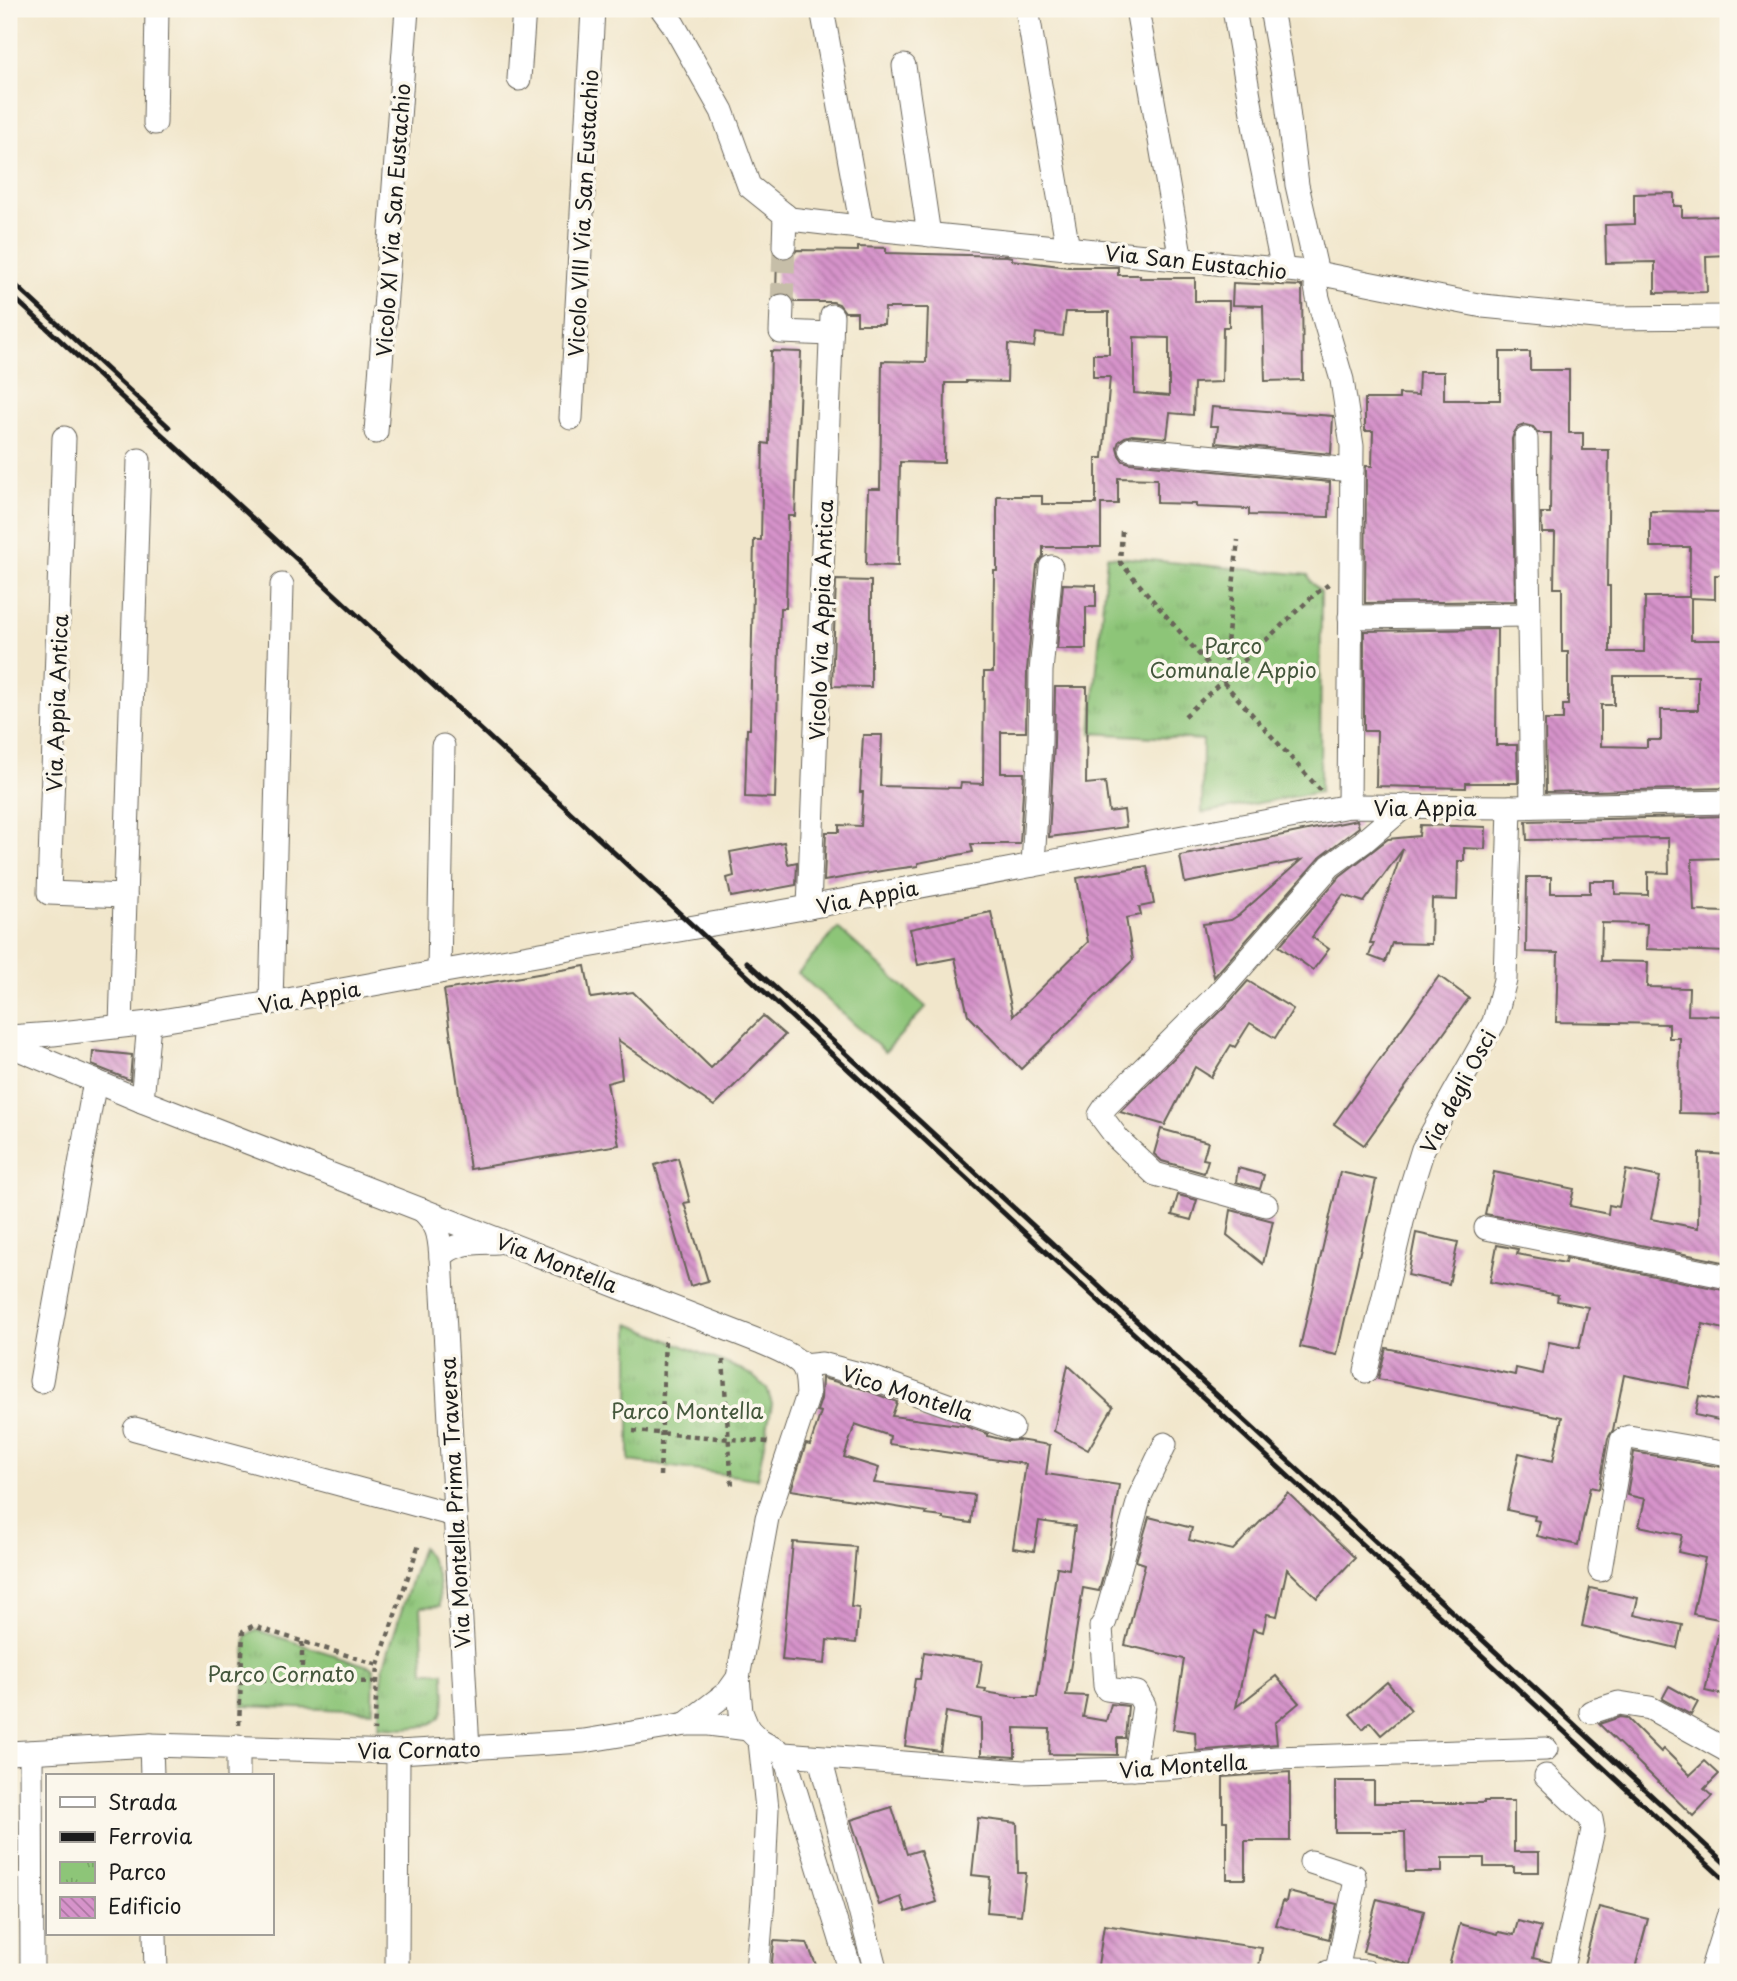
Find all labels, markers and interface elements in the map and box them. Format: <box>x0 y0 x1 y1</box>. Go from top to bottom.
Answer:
street label: Vicolo VIII Via San Eustachio <box>558 68 606 358</box>
street label: Vicolo XI Via San Eustachio <box>366 82 418 358</box>
street label: Via San Eustachio <box>1103 236 1289 286</box>
street label: Vicolo Via Appia Antica <box>800 499 840 741</box>
street label: Via Appia Antica <box>37 613 75 792</box>
park label: Parco Comunale Appio <box>1149 629 1317 685</box>
street label: Via Appia <box>1373 791 1477 823</box>
street label: Via Appia <box>813 870 921 922</box>
street label: Via Appia <box>255 971 363 1021</box>
street label: Via degli Osci <box>1411 1023 1503 1159</box>
street label: Via Montella <box>491 1224 623 1300</box>
street label: Via Montella Prima Traversa <box>430 1356 478 1649</box>
street label: Vico Montella <box>838 1356 978 1428</box>
park label: Parco Montella <box>611 1394 763 1426</box>
park label: Parco Cornato <box>207 1657 355 1689</box>
street label: Via Cornato <box>357 1732 481 1766</box>
street label: Via Montella <box>1118 1745 1248 1785</box>
legend <box>46 1774 273 1936</box>
text: Strada <box>108 1785 178 1817</box>
text: Ferrovia <box>108 1819 193 1851</box>
text: Parco <box>108 1855 166 1887</box>
text: Edificio <box>108 1889 181 1921</box>

